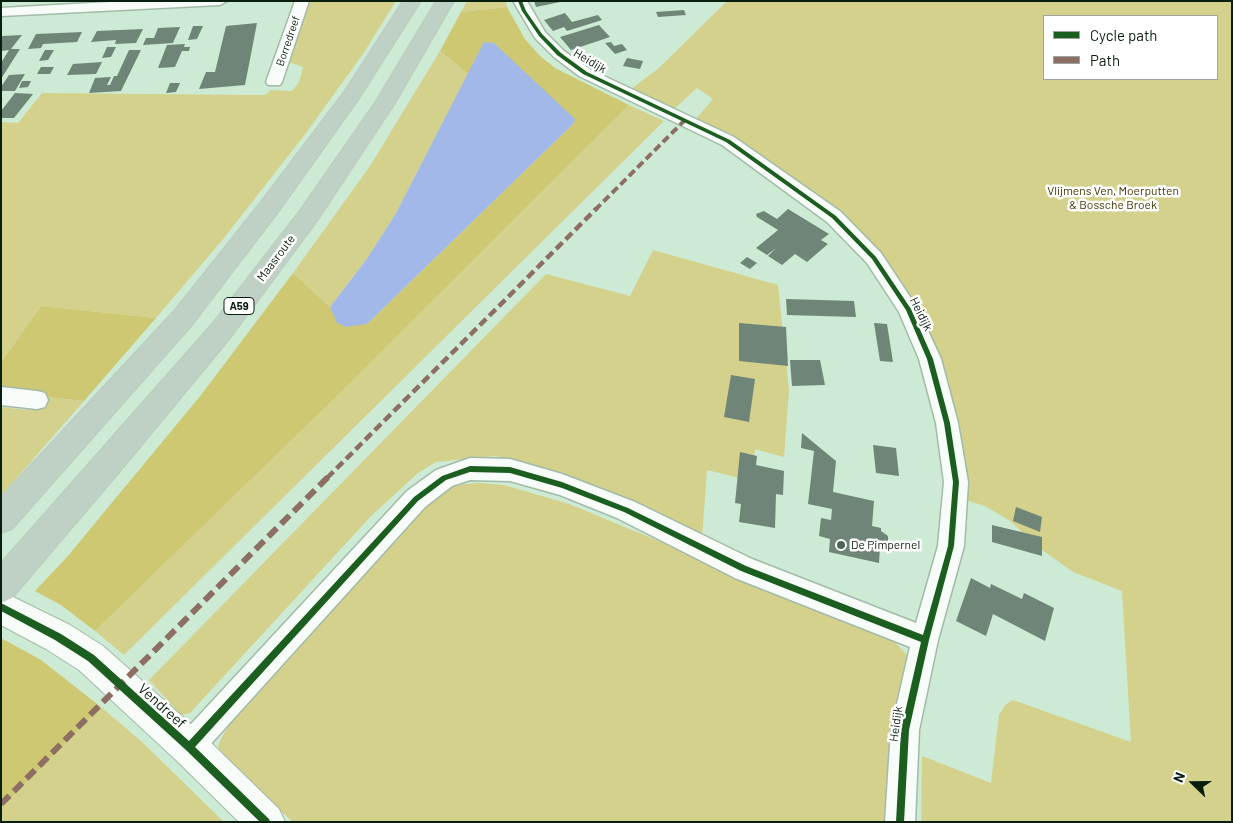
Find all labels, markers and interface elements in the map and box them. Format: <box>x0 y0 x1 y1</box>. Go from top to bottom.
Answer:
street label: Borredreef <box>273 14 303 68</box>
legend <box>1043 15 1218 80</box>
text: Cycle path <box>1090 26 1157 44</box>
street label: Heidijk <box>571 46 609 76</box>
text: Path <box>1090 51 1120 69</box>
park label: Vlijmens Ven, Moerputten & Bossche Broek <box>1047 184 1179 212</box>
street label: Maasroute <box>254 232 298 284</box>
street label: Heidijk <box>907 295 935 333</box>
road number: A59 <box>224 298 254 314</box>
place label: De Pimpernel <box>851 538 920 552</box>
marker: De Pimpernel <box>835 539 847 551</box>
street label: Vendreef <box>134 680 190 732</box>
street label: Heidijk <box>886 705 906 743</box>
north arrow <box>1168 758 1218 808</box>
text: N <box>1169 770 1188 785</box>

